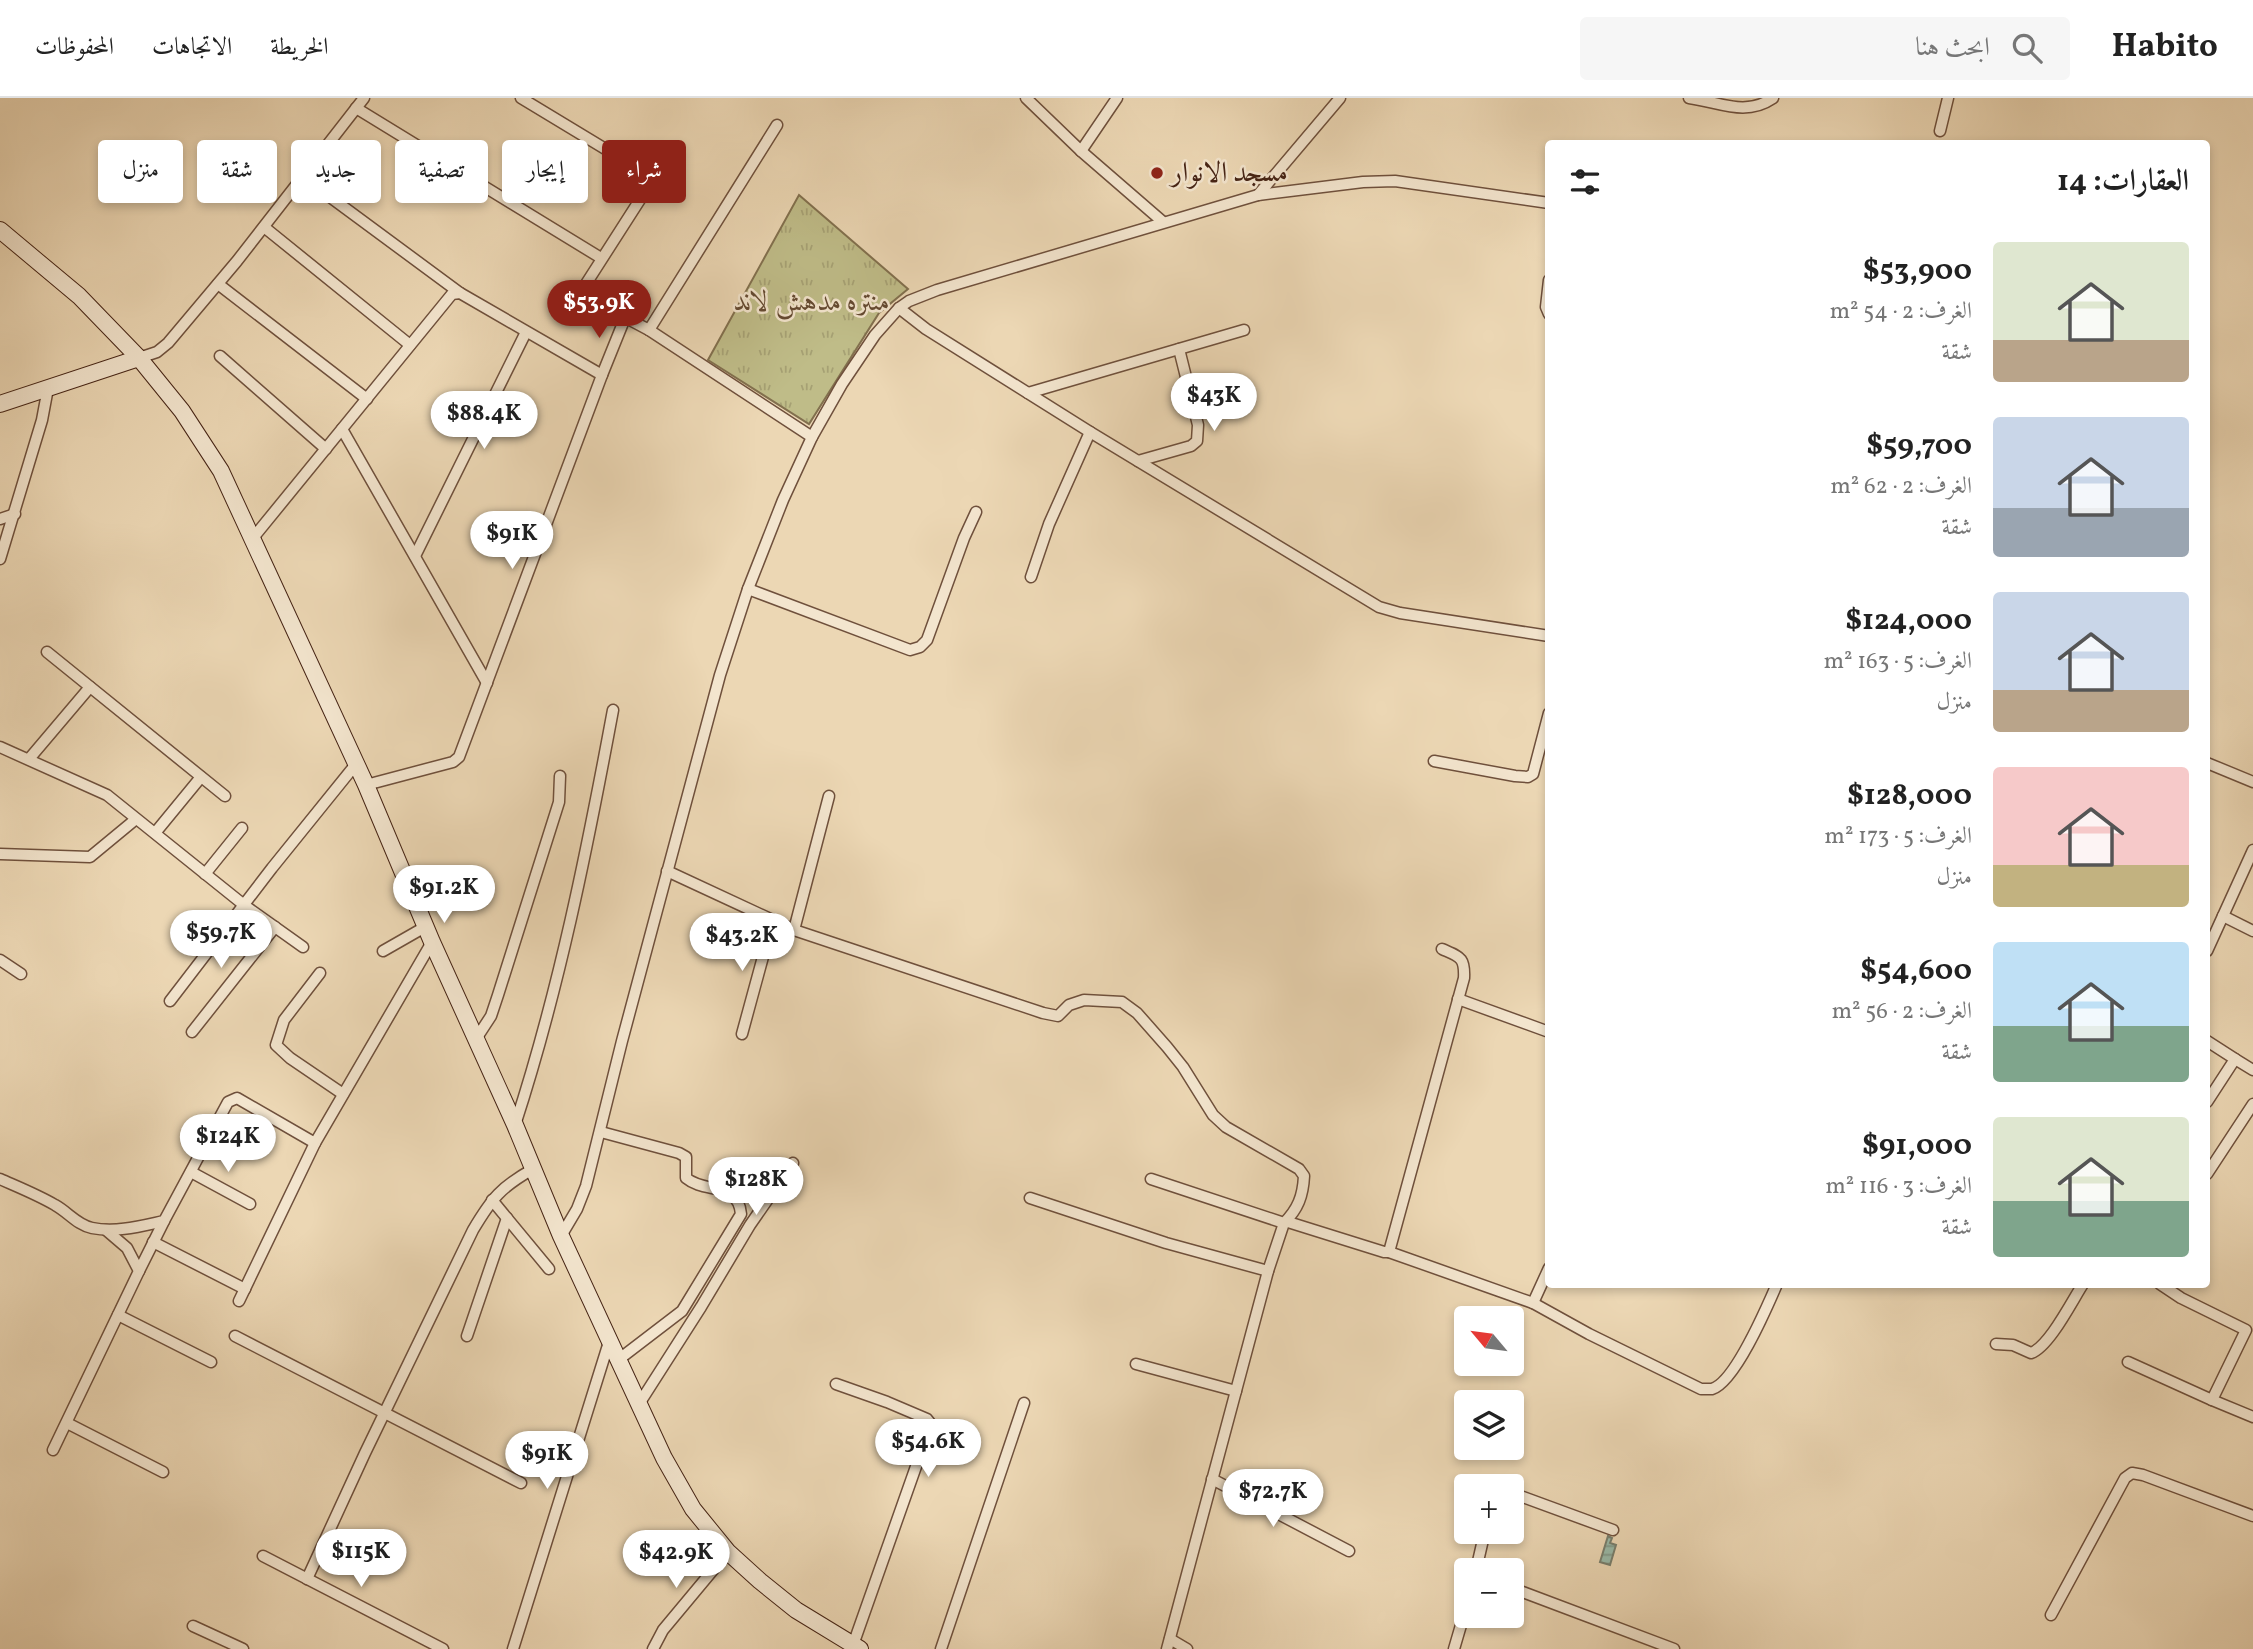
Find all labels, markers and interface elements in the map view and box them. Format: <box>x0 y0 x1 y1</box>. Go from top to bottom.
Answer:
search box <box>1580 17 2070 80</box>
text: Habito <box>2112 25 2218 71</box>
icon: search <box>2008 29 2046 67</box>
text: ابحث هنا <box>1915 30 1990 66</box>
text: المحفوظات <box>35 31 114 65</box>
text: الاتجاهات <box>152 31 232 65</box>
text: الخريطة <box>270 31 329 65</box>
chip: منزل <box>98 140 183 203</box>
chip: شقة <box>197 140 277 203</box>
chip: جديد <box>291 140 381 203</box>
chip: تصفية <box>395 140 488 203</box>
chip: إيجار <box>502 140 588 203</box>
chip: شراء <box>602 140 686 203</box>
place label: مسجد الانوار <box>1168 154 1288 193</box>
text: العقارات: 14 <box>2057 161 2189 203</box>
icon: filters <box>1566 163 1604 201</box>
marker: مسجد الانوار <box>1149 165 1165 181</box>
text: $53,900 <box>1863 250 1972 292</box>
icon: home <box>2049 270 2133 354</box>
pin: $53.9K <box>542 280 656 340</box>
park label: منتره مدهش لاند <box>734 283 890 322</box>
text: $53.9K <box>563 287 635 319</box>
text: الغرف: 2 · 54 m² <box>1830 296 1972 328</box>
text: شقة <box>1942 337 1972 369</box>
pin: $43K <box>1173 374 1255 433</box>
text: $43K <box>1187 380 1241 412</box>
pin: $88.4K <box>427 392 541 451</box>
text: $88.4K <box>447 398 521 430</box>
text: $59,700 <box>1866 425 1972 467</box>
icon: home <box>2049 445 2133 529</box>
text: الغرف: 2 · 62 m² <box>1830 471 1972 503</box>
pin: $91K <box>471 512 553 571</box>
text: شقة <box>1942 512 1972 544</box>
text: $91K <box>486 518 538 550</box>
text: $124,000 <box>1845 600 1972 642</box>
icon: home <box>2049 620 2133 704</box>
text: الغرف: 5 · 163 m² <box>1824 646 1972 678</box>
text: منزل <box>1937 687 1972 719</box>
text: $128,000 <box>1847 775 1972 817</box>
icon: home <box>2049 795 2133 879</box>
text: الغرف: 5 · 173 m² <box>1825 821 1972 853</box>
text: منزل <box>1937 862 1972 894</box>
pin: $91.2K <box>387 866 501 925</box>
text: $91.2K <box>409 872 479 904</box>
pin: $59.7K <box>164 910 278 970</box>
pin: $43.2K <box>685 914 799 973</box>
text: $59.7K <box>186 917 256 949</box>
text: $43.2K <box>706 920 778 952</box>
text: $54,600 <box>1860 950 1972 992</box>
icon: home <box>2049 970 2133 1054</box>
text: الغرف: 2 · 56 m² <box>1832 996 1972 1028</box>
text: شقة <box>1942 1037 1972 1069</box>
pin: $124K <box>179 1114 277 1174</box>
text: $124K <box>196 1121 260 1153</box>
text: $91,000 <box>1862 1125 1972 1167</box>
icon: home <box>2049 1145 2133 1229</box>
pin: $128K <box>707 1158 805 1217</box>
text: $128K <box>724 1164 788 1196</box>
text: الغرف: 3 · 116 m² <box>1826 1171 1972 1203</box>
text: شقة <box>1942 1212 1972 1244</box>
north arrow <box>1454 1306 1524 1376</box>
map controls <box>1454 1306 1524 1628</box>
button: layers <box>1454 1390 1524 1460</box>
pin: $54.6K <box>871 1420 985 1479</box>
text: $54.6K <box>891 1426 965 1458</box>
pin: $91K <box>506 1432 588 1491</box>
text: $91K <box>521 1438 573 1470</box>
pin: $72.7K <box>1216 1470 1330 1529</box>
button: + <box>1454 1474 1524 1544</box>
text: $72.7K <box>1238 1476 1308 1508</box>
pin: $115K <box>312 1530 410 1589</box>
pin: $42.9K <box>619 1530 733 1590</box>
text: $115K <box>331 1536 391 1568</box>
text: $42.9K <box>639 1537 713 1569</box>
button: − <box>1454 1558 1524 1628</box>

